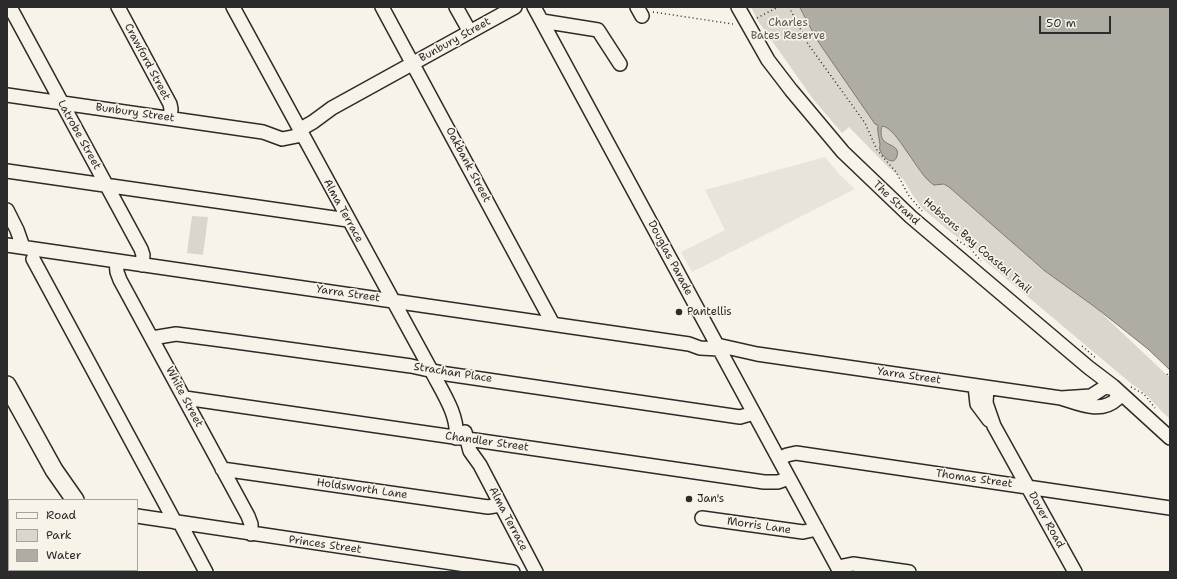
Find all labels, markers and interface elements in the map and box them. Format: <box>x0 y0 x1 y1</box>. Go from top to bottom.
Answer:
scale bar <box>1041 8 1113 34</box>
street label: Bunbury Street <box>417 15 493 65</box>
text: 50 m <box>1046 15 1076 31</box>
park label: Charles Bates Reserve <box>751 16 825 42</box>
street label: Crawford Street <box>121 21 173 103</box>
street label: Latrobe Street <box>54 98 104 172</box>
street label: Bunbury Street <box>95 101 175 125</box>
street label: Oakbank Street <box>443 125 493 205</box>
street label: Alma Terrace <box>320 177 366 245</box>
street label: The Strand <box>870 178 922 228</box>
street label: Hobsons Bay Coastal Trail <box>920 195 1034 297</box>
street label: Douglas Parade <box>645 218 695 298</box>
street label: Yarra Street <box>315 283 381 305</box>
place label: Pantellis <box>687 305 732 319</box>
marker: Pantellis <box>674 307 684 317</box>
street label: Strachan Place <box>413 360 493 386</box>
street label: White Street <box>162 364 206 430</box>
street label: Yarra Street <box>876 365 942 387</box>
street label: Chandler Street <box>444 430 530 454</box>
street label: Thomas Street <box>935 467 1013 491</box>
street label: Holdsworth Lane <box>316 476 408 502</box>
street label: Alma Terrace <box>486 485 530 553</box>
street label: Dover Road <box>1025 490 1067 550</box>
place label: Jan's <box>697 492 724 506</box>
marker: Jan's <box>684 494 694 504</box>
legend <box>8 499 138 571</box>
text: Road <box>46 507 76 523</box>
street label: Morris Lane <box>726 515 792 537</box>
text: Park <box>46 527 72 543</box>
street label: Princes Street <box>288 533 362 557</box>
text: Water <box>46 547 81 563</box>

